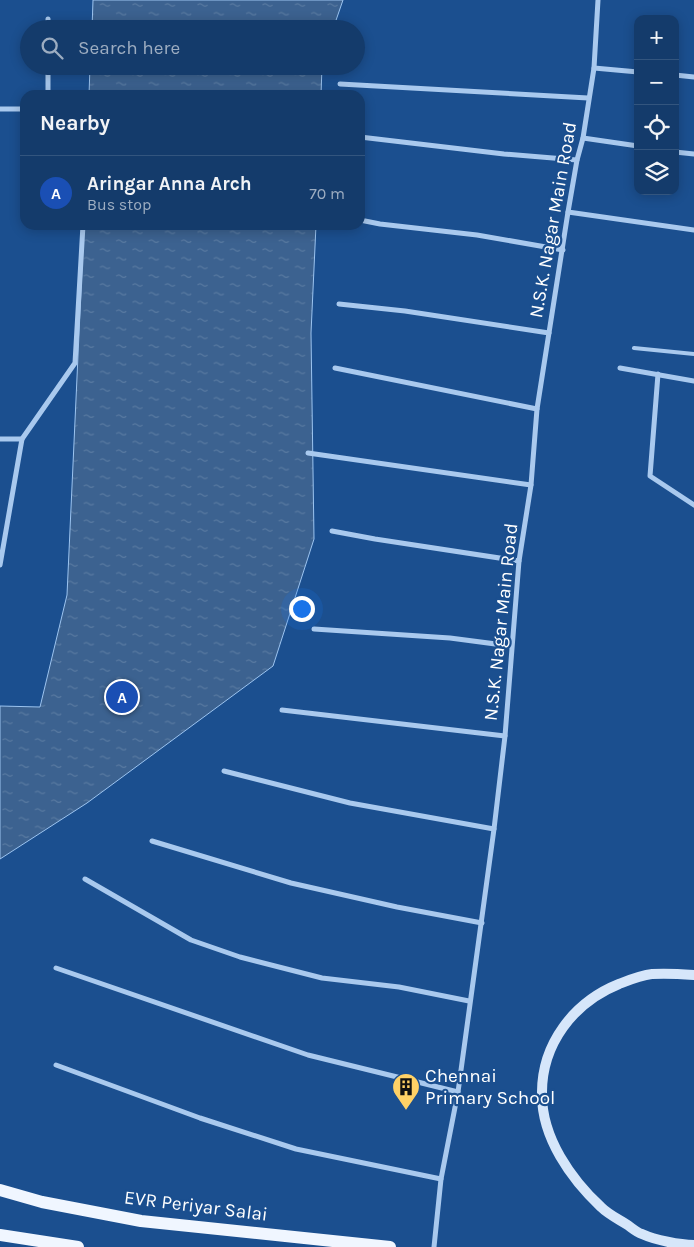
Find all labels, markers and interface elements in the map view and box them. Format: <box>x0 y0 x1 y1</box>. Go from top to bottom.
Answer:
map controls <box>634 15 679 195</box>
button: + <box>634 15 679 60</box>
search box <box>20 20 365 75</box>
icon: search <box>38 34 66 62</box>
text: Search here <box>78 37 180 59</box>
button: − <box>634 60 679 105</box>
button: locate <box>634 105 679 150</box>
text: Nearby <box>40 111 110 135</box>
street label: N.S.K. Nagar Main Road <box>525 120 581 320</box>
button: layers <box>634 150 679 195</box>
text: Aringar Anna Arch <box>87 173 252 195</box>
text: A <box>51 184 61 203</box>
text: 70 m <box>309 184 345 203</box>
text: Bus stop <box>87 195 151 214</box>
street label: N.S.K. Nagar Main Road <box>480 522 522 722</box>
your location <box>289 596 315 622</box>
pin: A <box>106 678 138 716</box>
place label: Chennai Primary School <box>425 1065 555 1109</box>
building icon: Chennai Primary School <box>391 1072 421 1111</box>
street label: EVR Periyar Salai <box>123 1186 269 1226</box>

